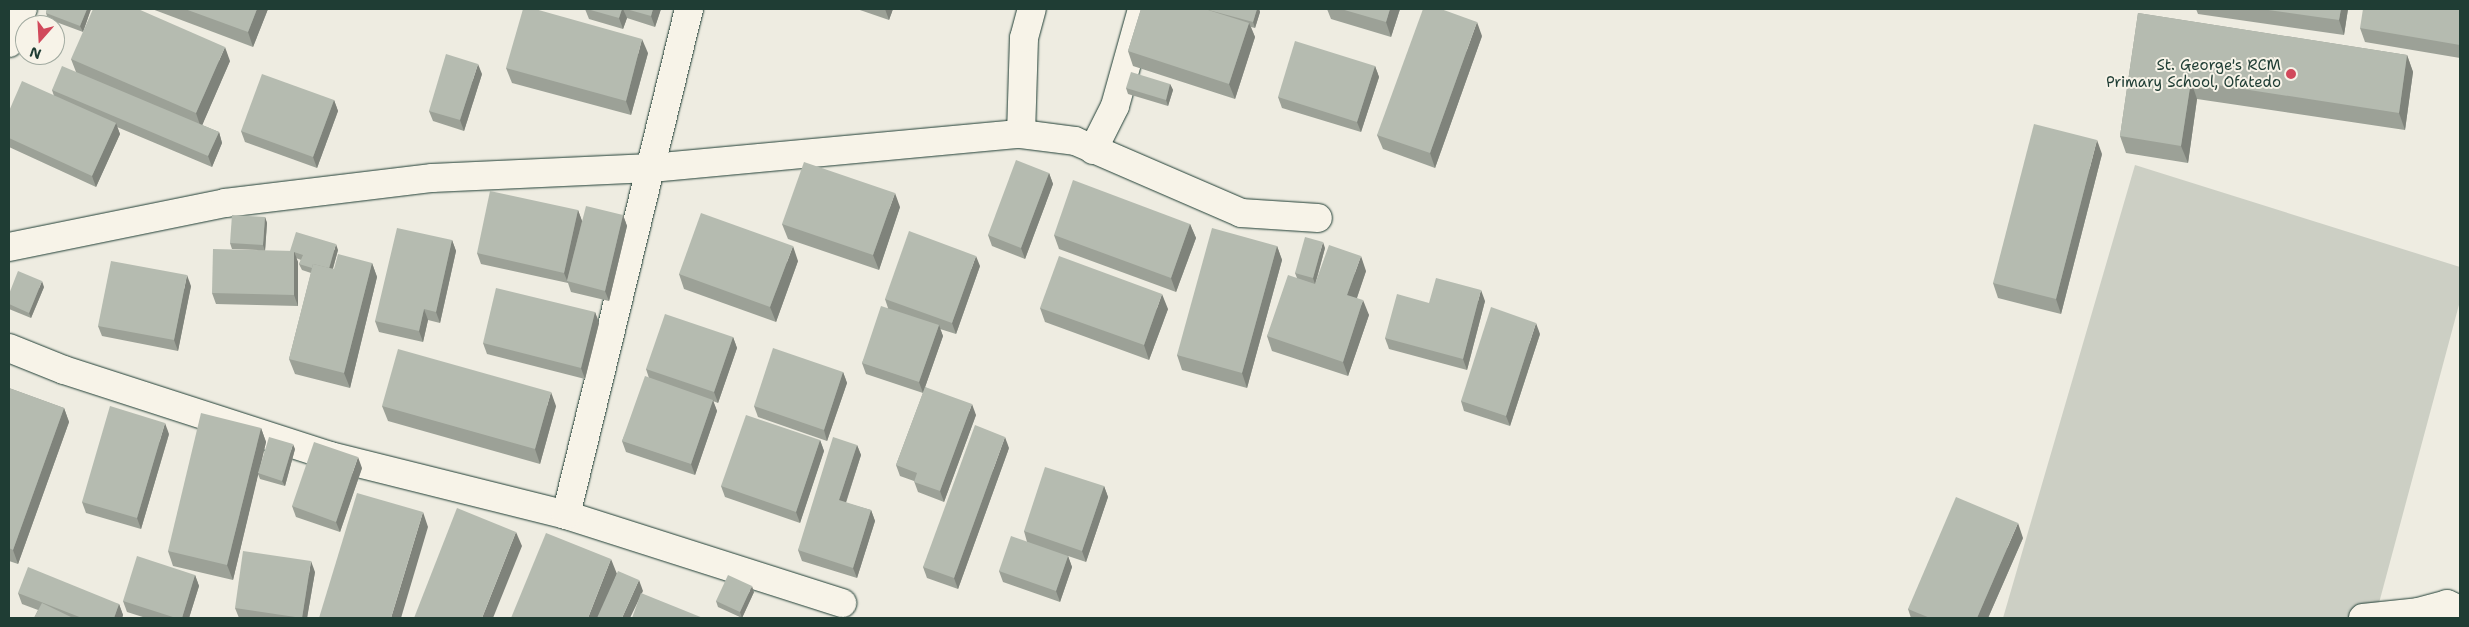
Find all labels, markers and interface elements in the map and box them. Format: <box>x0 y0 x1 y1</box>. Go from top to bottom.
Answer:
north arrow <box>15 15 65 65</box>
text: N <box>27 43 44 64</box>
place label: St. George's RCM Primary School, Ofatedo <box>2106 56 2281 91</box>
marker: St. George's RCM Primary School, Ofatedo <box>2285 68 2297 80</box>

